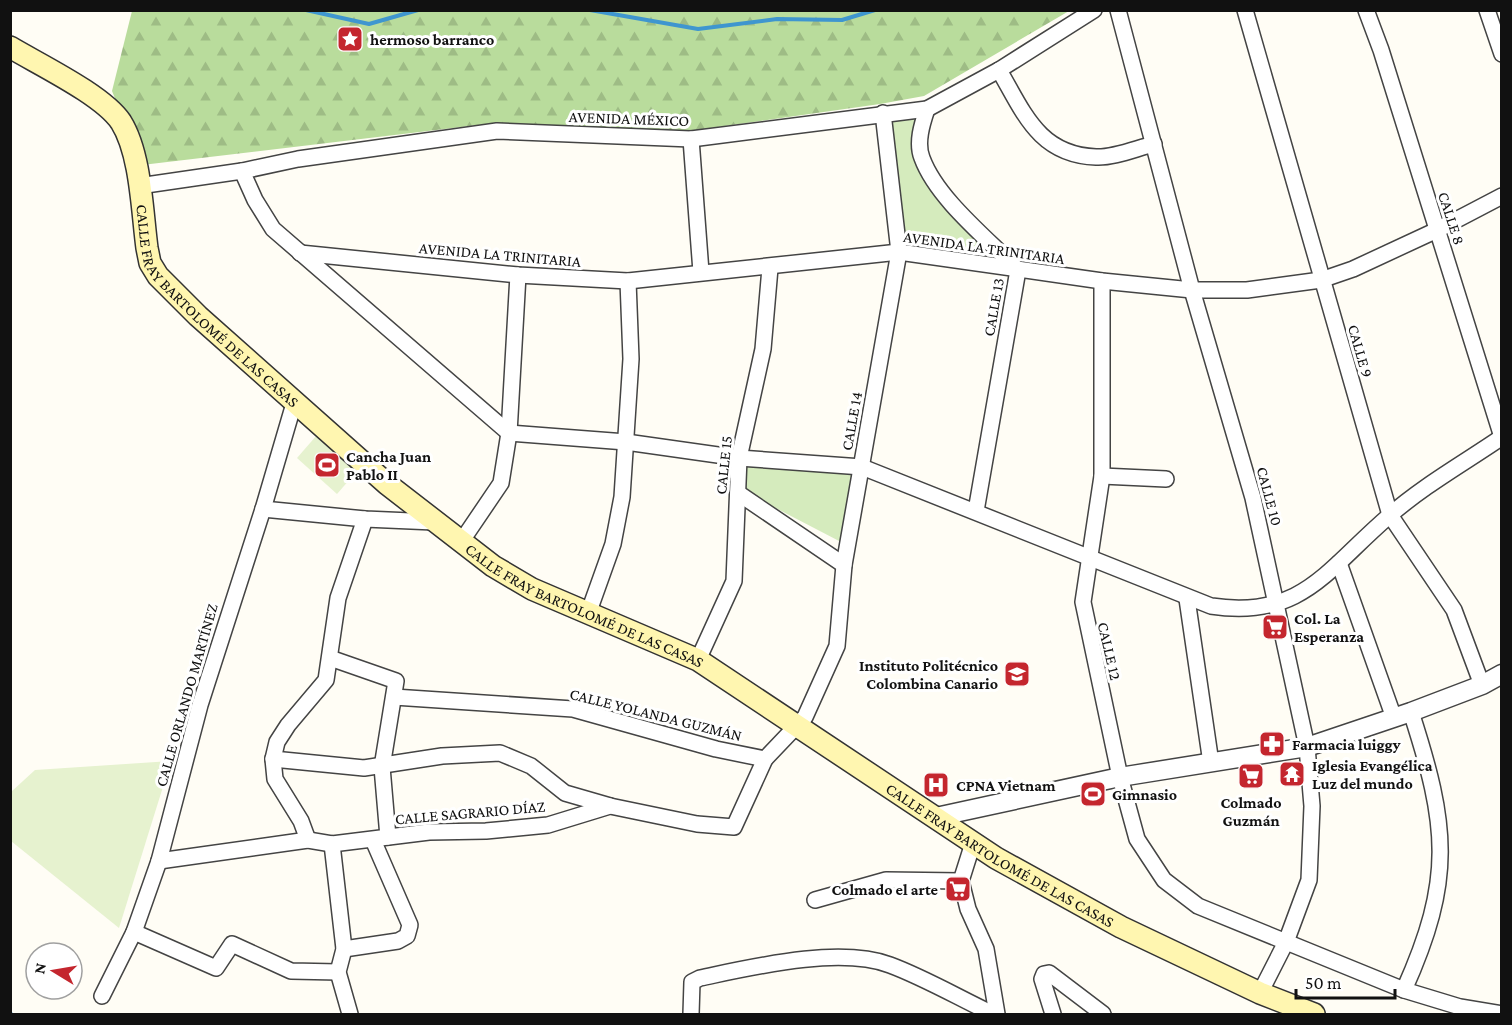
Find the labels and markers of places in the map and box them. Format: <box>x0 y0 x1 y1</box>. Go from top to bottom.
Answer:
place icon: hermoso barranco <box>335 24 365 54</box>
place label: hermoso barranco <box>370 31 494 48</box>
place label: Cancha Juan Pablo II <box>346 448 431 483</box>
sports icon: Cancha Juan Pablo II <box>312 450 342 480</box>
place label: Col. La Esperanza <box>1294 610 1364 645</box>
supermarket icon: Col. La Esperanza <box>1260 612 1290 642</box>
place label: Instituto Politécnico Colombina Canario <box>859 657 998 692</box>
school or university icon: Instituto Politécnico Colombina Canario <box>1002 659 1032 689</box>
pharmacy icon: Farmacia luiggy <box>1257 729 1287 759</box>
place label: Farmacia luiggy <box>1292 736 1401 753</box>
place label: Iglesia Evangélica Luz del mundo <box>1312 757 1433 792</box>
temple icon: Iglesia Evangélica Luz del mundo <box>1277 759 1307 789</box>
supermarket icon: Colmado Guzmán <box>1236 761 1266 791</box>
hospital icon: CPNA Vietnam <box>921 770 951 800</box>
place label: CPNA Vietnam <box>956 777 1056 794</box>
sports icon: Gimnasio <box>1078 779 1108 809</box>
place label: Gimnasio <box>1112 786 1177 803</box>
place label: Colmado Guzmán <box>1220 794 1282 829</box>
supermarket icon: Colmado el arte <box>943 874 973 904</box>
place label: Colmado el arte <box>831 881 939 898</box>

